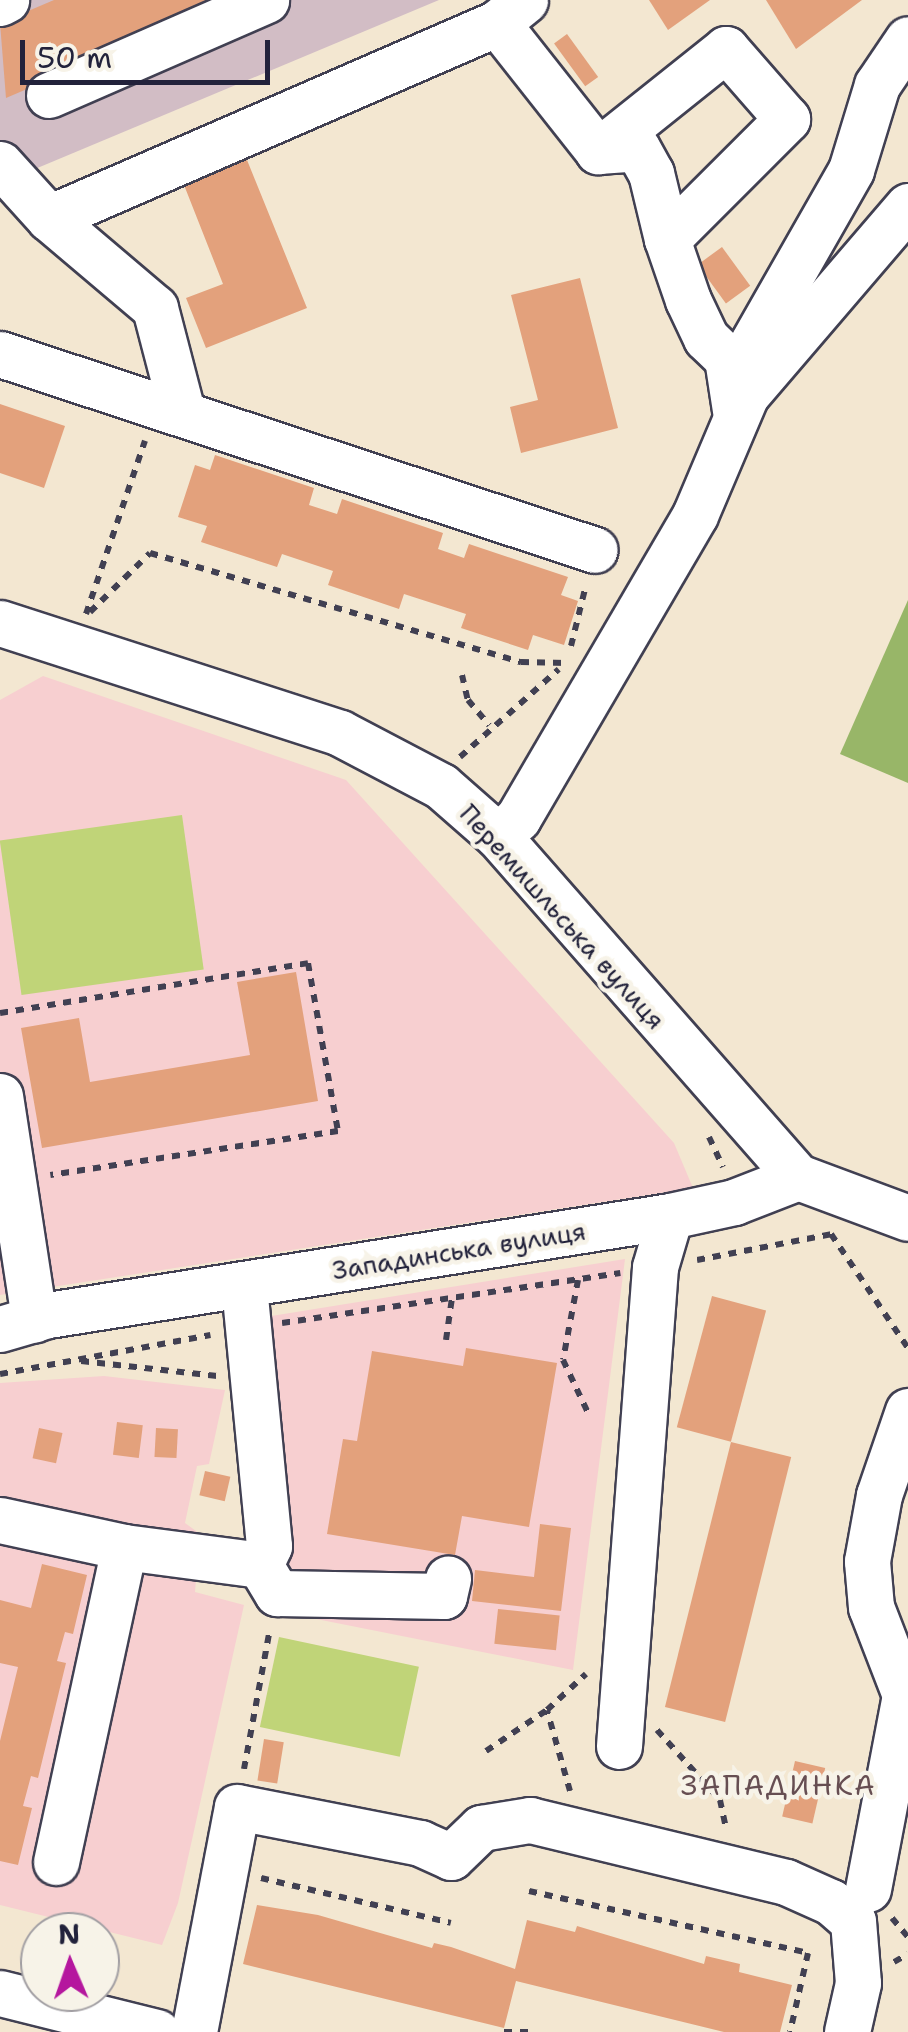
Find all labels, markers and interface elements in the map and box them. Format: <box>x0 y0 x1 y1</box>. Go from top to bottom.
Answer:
scale bar <box>25 20 275 82</box>
text: 50 m <box>37 37 112 78</box>
street label: Перемишльська вулиця <box>453 799 671 1035</box>
street label: Западинська вулиця <box>330 1216 588 1286</box>
district label: ЗАПАДИНКА <box>681 1768 877 1802</box>
north arrow <box>20 1912 120 2012</box>
text: N <box>57 1915 81 1953</box>

